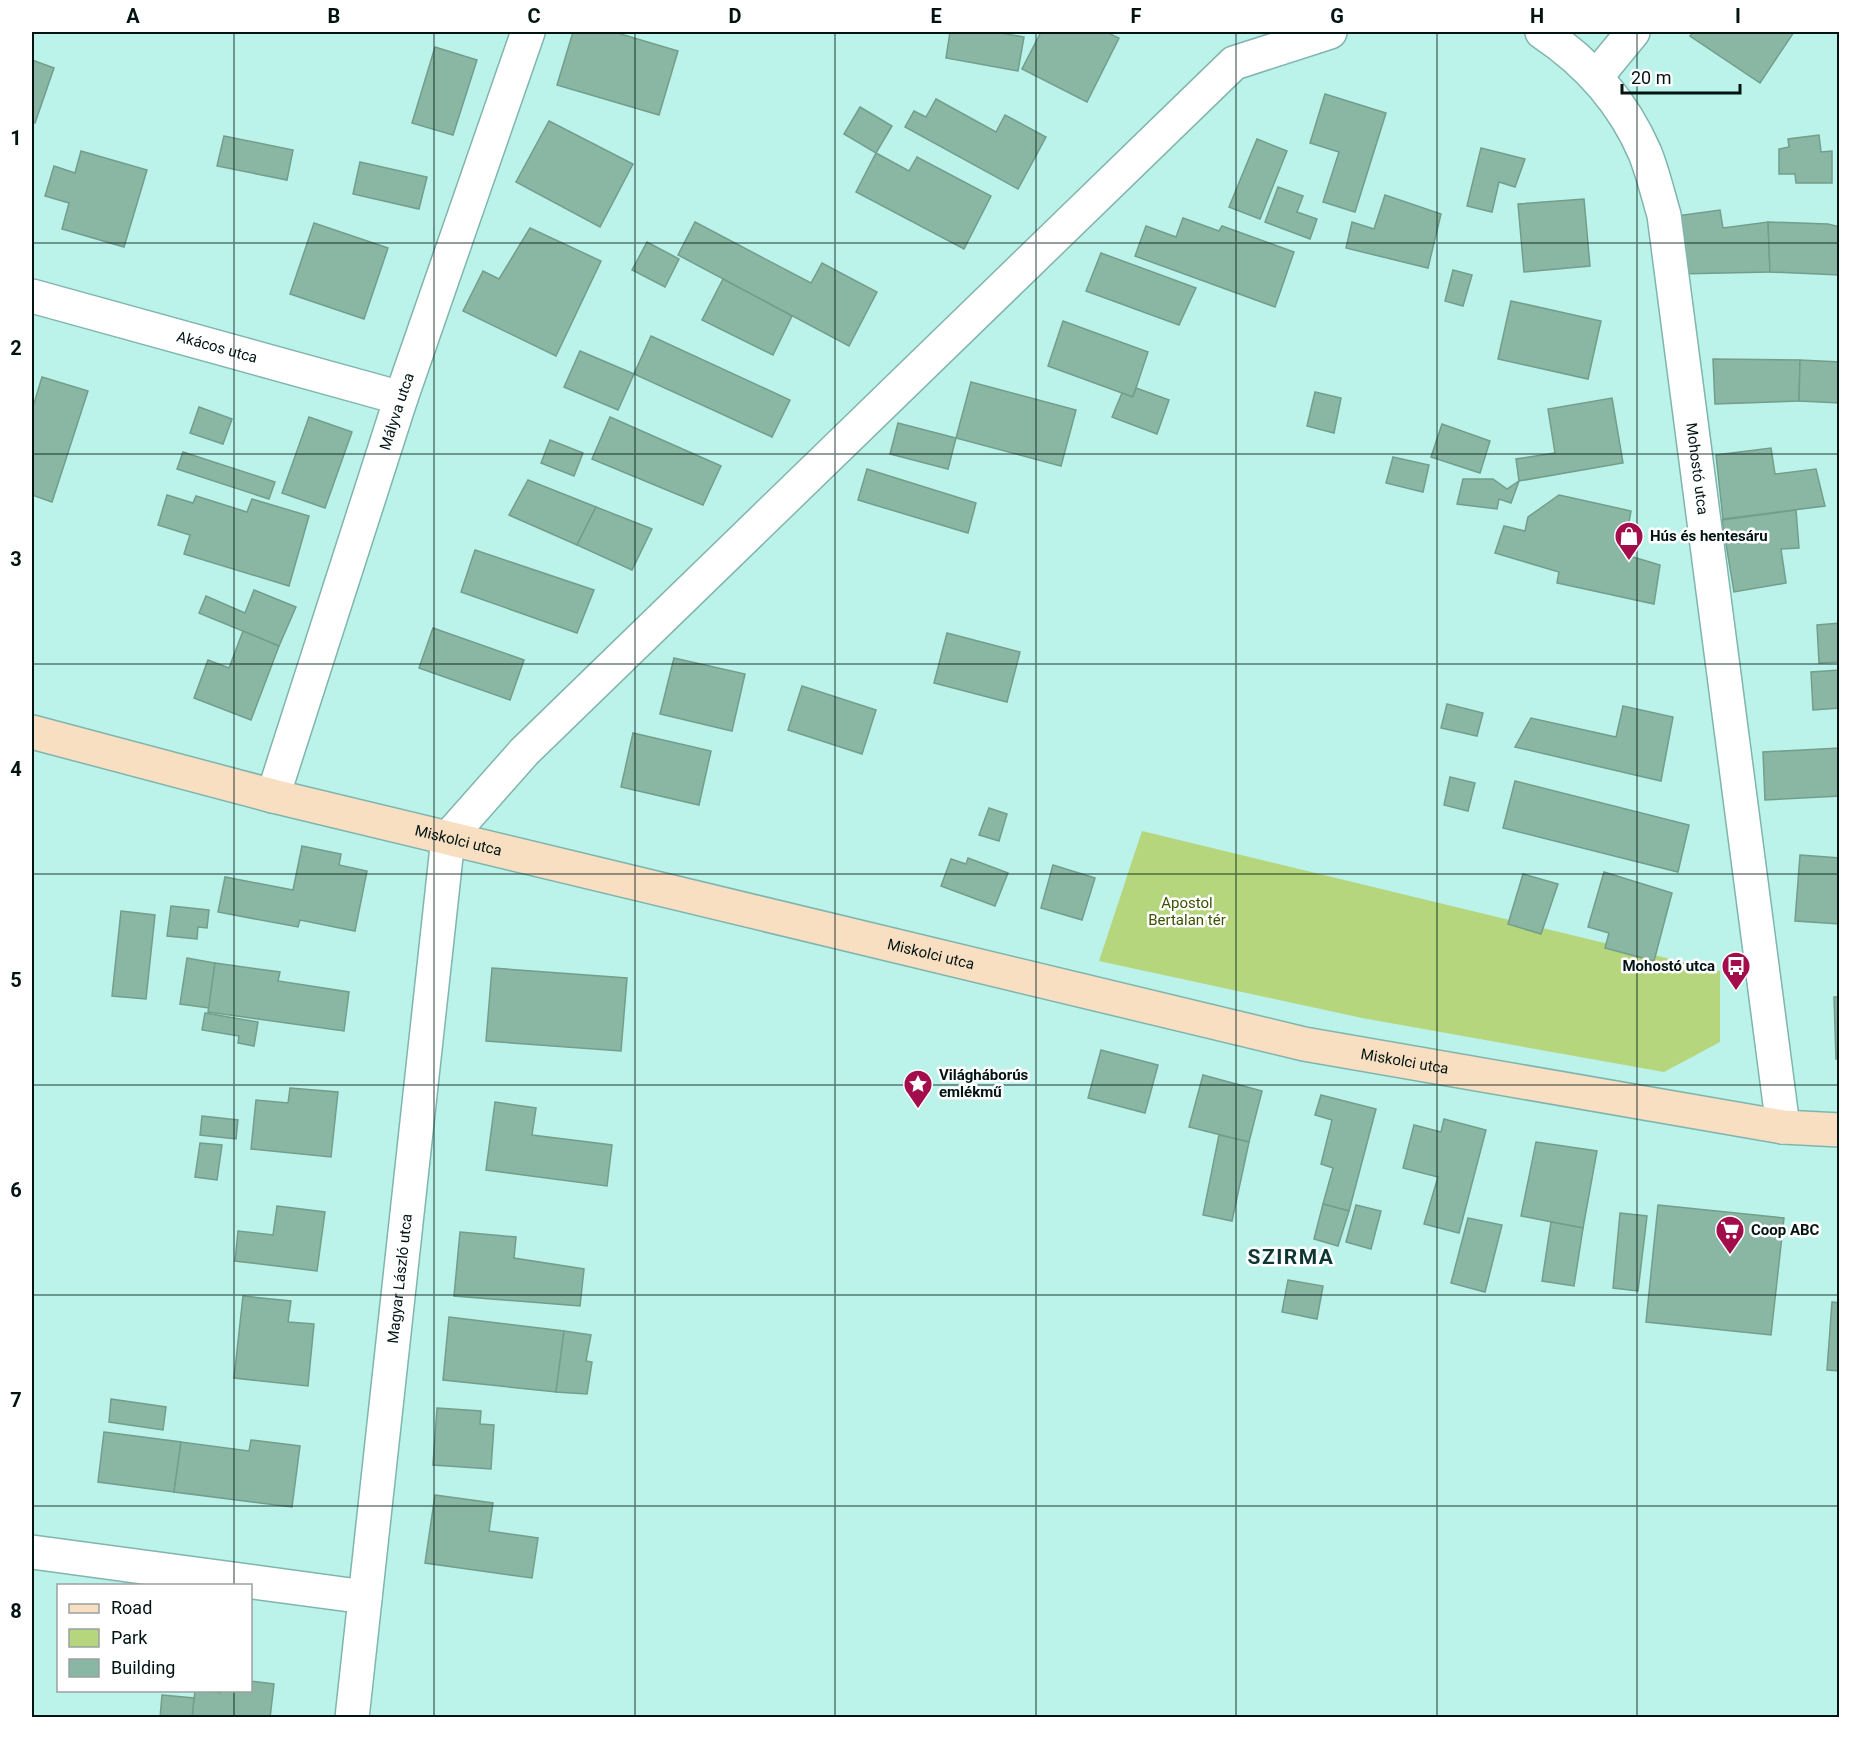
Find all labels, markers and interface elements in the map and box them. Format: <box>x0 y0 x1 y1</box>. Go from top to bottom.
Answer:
text: A <box>126 4 140 28</box>
text: B <box>328 4 340 28</box>
text: C <box>527 4 541 28</box>
text: D <box>729 4 742 28</box>
text: E <box>930 4 942 28</box>
text: F <box>1131 4 1142 28</box>
text: G <box>1330 4 1344 28</box>
text: H <box>1530 4 1544 28</box>
text: I <box>1735 4 1741 28</box>
scale bar <box>1622 57 1740 95</box>
text: 20 m <box>1631 67 1671 88</box>
text: 1 <box>10 126 22 150</box>
street label: Akácos utca <box>175 327 259 367</box>
text: 2 <box>10 336 22 360</box>
street label: Mályva utca <box>376 370 418 452</box>
street label: Mohostó utca <box>1682 422 1712 516</box>
shop icon: Hús és hentesáru <box>1613 520 1645 562</box>
place label: Hús és hentesáru <box>1650 527 1768 545</box>
text: 3 <box>10 547 22 571</box>
text: 4 <box>10 757 22 781</box>
street label: Miskolci utca <box>413 821 504 860</box>
park label: Apostol Bertalan tér <box>1148 894 1226 929</box>
street label: Miskolci utca <box>886 935 976 973</box>
bus stop icon: Mohostó utca <box>1720 950 1752 992</box>
place label: Mohostó utca <box>1622 957 1715 975</box>
text: 5 <box>10 968 22 992</box>
street label: Miskolci utca <box>1359 1045 1450 1078</box>
place label: Világháborús emlékmű <box>939 1066 1029 1101</box>
place icon: Világháborús emlékmű <box>902 1068 934 1110</box>
text: 6 <box>10 1178 22 1202</box>
street label: Magyar László utca <box>384 1213 416 1344</box>
supermarket icon: Coop ABC <box>1714 1214 1746 1256</box>
place label: Coop ABC <box>1751 1221 1820 1239</box>
district label: SZIRMA <box>1248 1245 1334 1269</box>
text: 7 <box>10 1388 22 1412</box>
legend <box>57 1584 252 1692</box>
text: Road <box>111 1597 152 1618</box>
text: 8 <box>10 1599 22 1623</box>
text: Park <box>111 1627 148 1648</box>
text: Building <box>111 1657 175 1678</box>

